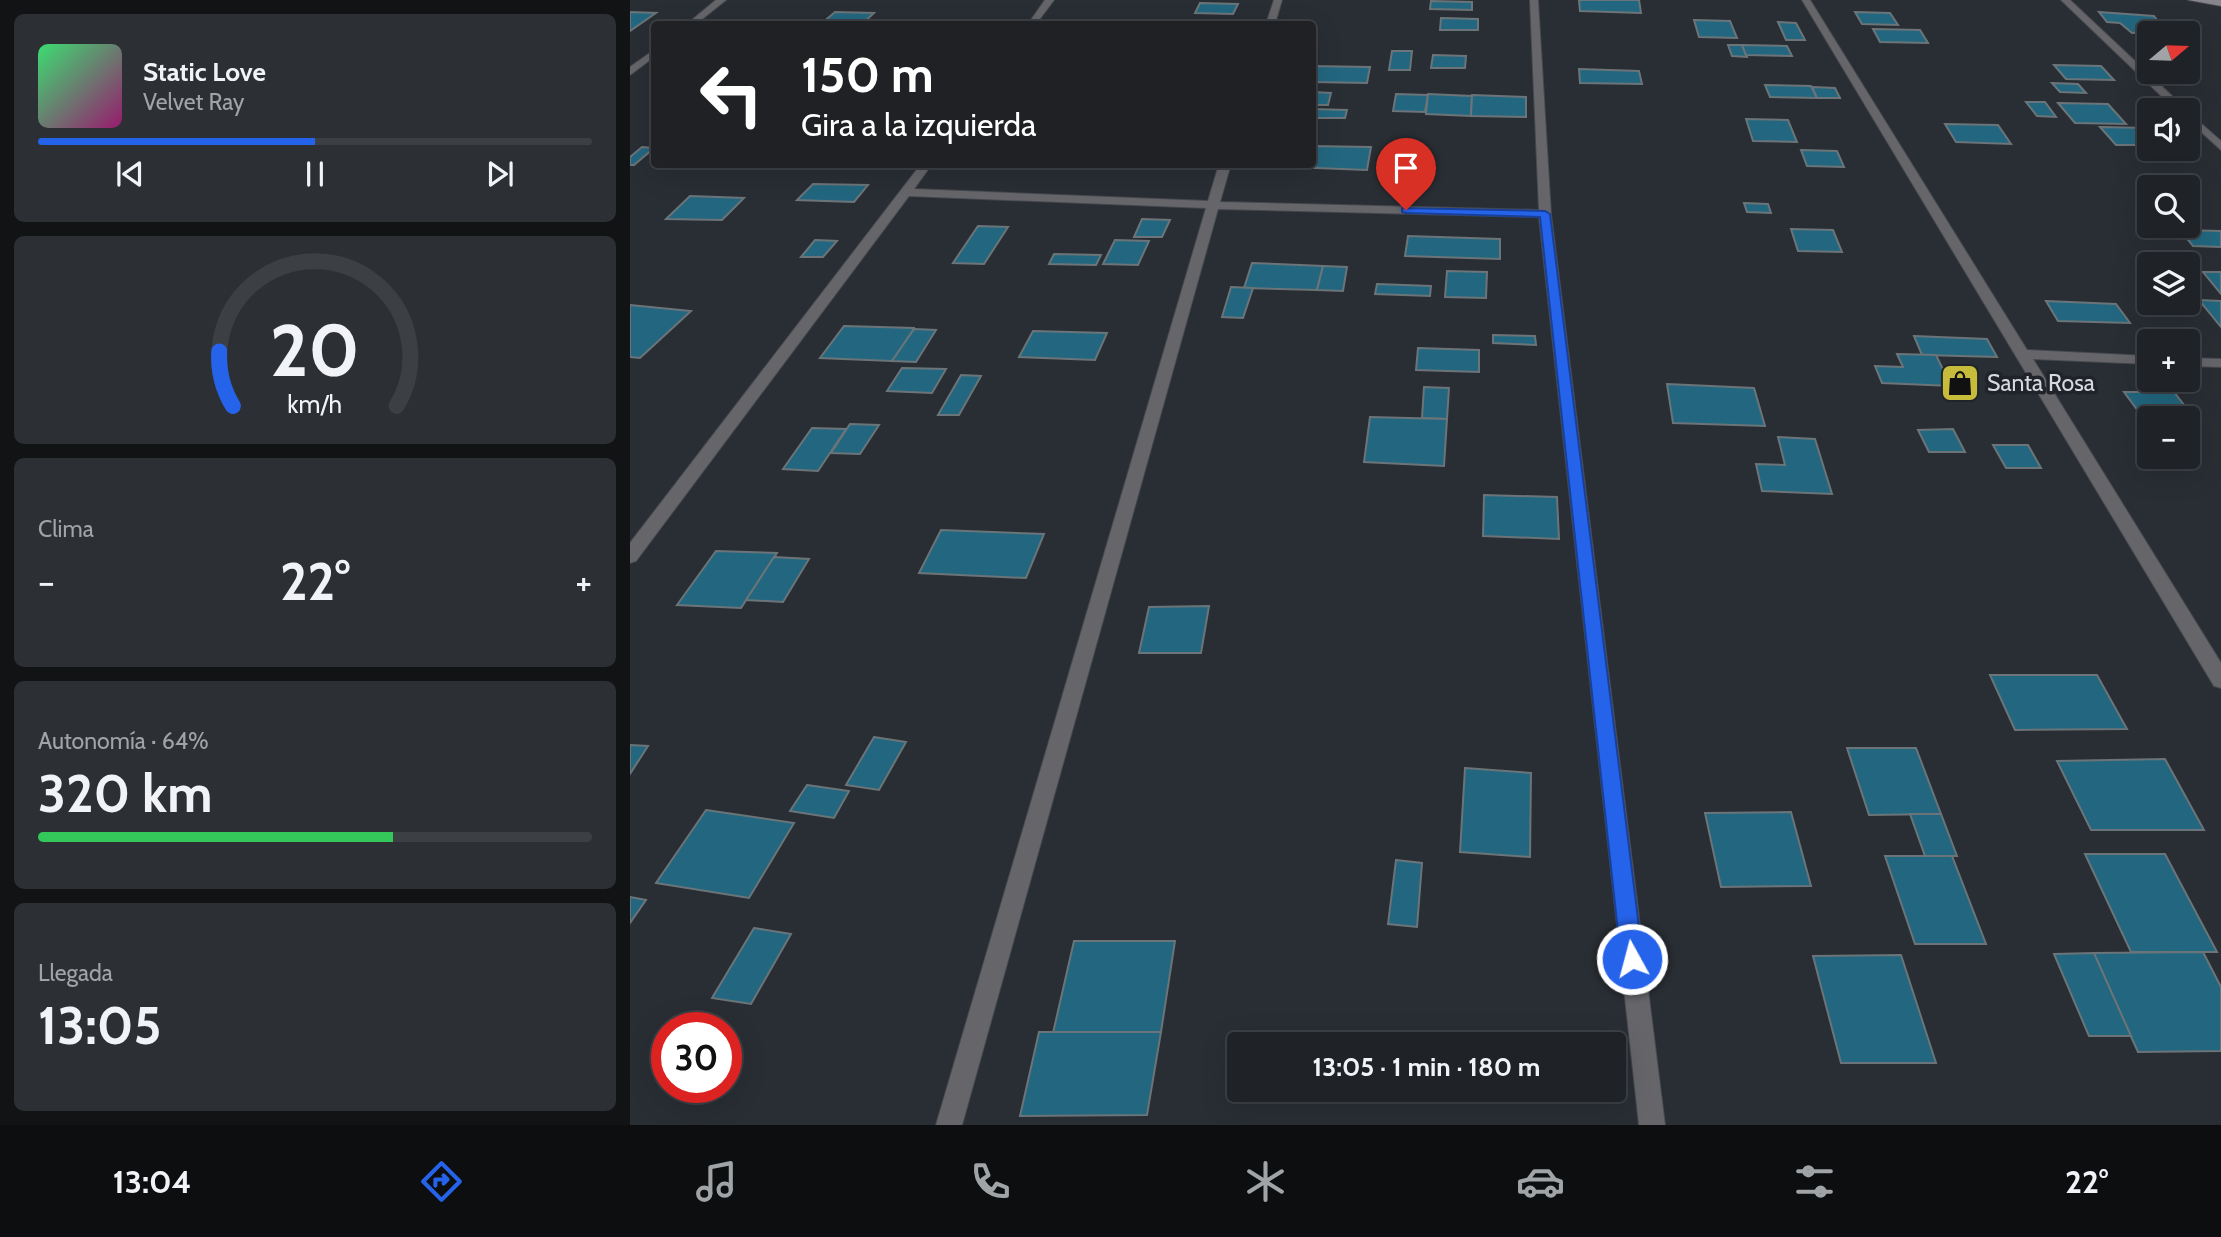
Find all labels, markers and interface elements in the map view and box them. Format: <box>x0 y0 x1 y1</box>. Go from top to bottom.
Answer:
north arrow <box>2137 21 2200 84</box>
map controls <box>2137 21 2200 469</box>
text: 150 m <box>801 45 934 104</box>
icon: left <box>686 49 777 140</box>
text: Static Love <box>143 56 266 88</box>
text: Velvet Ray <box>143 88 244 116</box>
button: sound <box>2137 98 2200 161</box>
text: Gira a la izquierda <box>801 105 1036 144</box>
pin <box>1376 138 1436 210</box>
icon: arrive <box>1387 149 1425 187</box>
icon: previous <box>111 155 149 193</box>
icon: pause <box>296 155 334 193</box>
icon: next <box>481 155 519 193</box>
button: search <box>2137 175 2200 238</box>
button: layers <box>2137 252 2200 315</box>
text: 20 <box>270 307 360 395</box>
button: + <box>2137 329 2200 392</box>
shop icon: Santa Rosa <box>1939 362 1981 404</box>
place label: Santa Rosa <box>1987 369 2095 397</box>
text: km/h <box>288 389 342 419</box>
button: − <box>2137 406 2200 469</box>
text: Clima <box>38 515 94 543</box>
text: 22° <box>280 550 350 613</box>
text: − <box>38 558 55 605</box>
text: + <box>575 558 592 605</box>
text: Autonomía · 64% <box>38 727 209 755</box>
text: 320 km <box>38 762 212 825</box>
position arrow <box>1595 922 1669 996</box>
text: Llegada <box>38 959 113 987</box>
text: 13:05 <box>38 994 161 1057</box>
speed limit sign: 30 <box>651 1012 742 1103</box>
text: 13:05 · 1 min · 180 m <box>1313 1051 1540 1083</box>
icon: directions <box>417 1157 466 1206</box>
icon: music <box>692 1157 741 1206</box>
icon: phone <box>966 1157 1015 1206</box>
icon: climate <box>1241 1157 1290 1206</box>
icon: car <box>1516 1157 1565 1206</box>
icon: filters <box>1790 1157 1839 1206</box>
text: 13:04 <box>113 1162 191 1201</box>
text: 22° <box>2065 1162 2108 1201</box>

